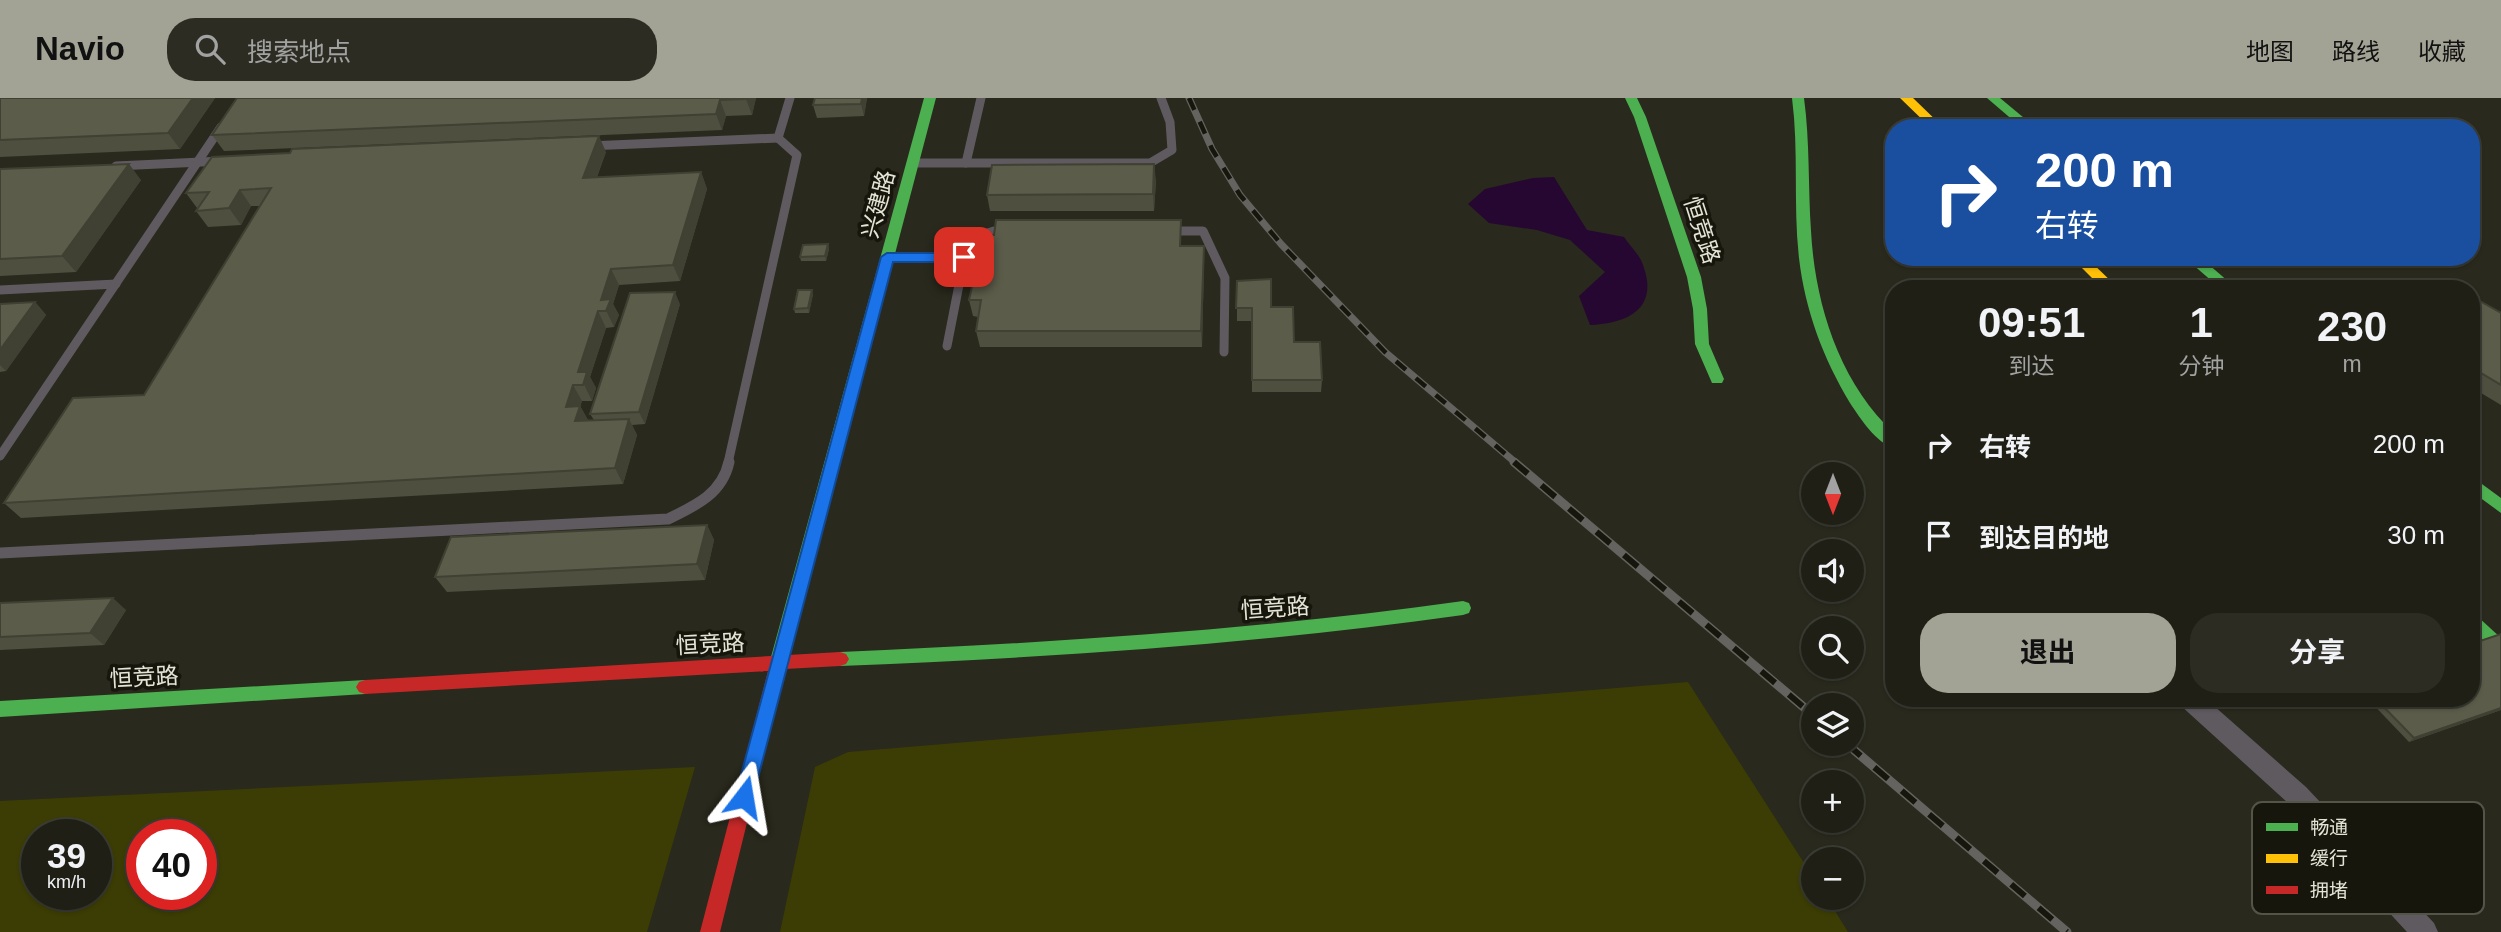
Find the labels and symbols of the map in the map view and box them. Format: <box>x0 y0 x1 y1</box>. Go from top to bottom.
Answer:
street label: 兴建路 <box>857 167 899 241</box>
street label: 恒竞路 <box>1679 193 1725 267</box>
pin <box>934 227 994 287</box>
north arrow <box>1801 462 1864 525</box>
street label: 恒竞路 <box>1240 593 1310 623</box>
street label: 恒竞路 <box>675 629 745 659</box>
street label: 恒竞路 <box>109 662 179 692</box>
position arrow <box>707 760 781 834</box>
legend <box>2252 802 2484 914</box>
text: 畅通 <box>2310 817 2348 838</box>
speed limit sign: 40 <box>126 819 217 910</box>
text: 缓行 <box>2310 848 2348 869</box>
text: 拥堵 <box>2310 880 2348 901</box>

